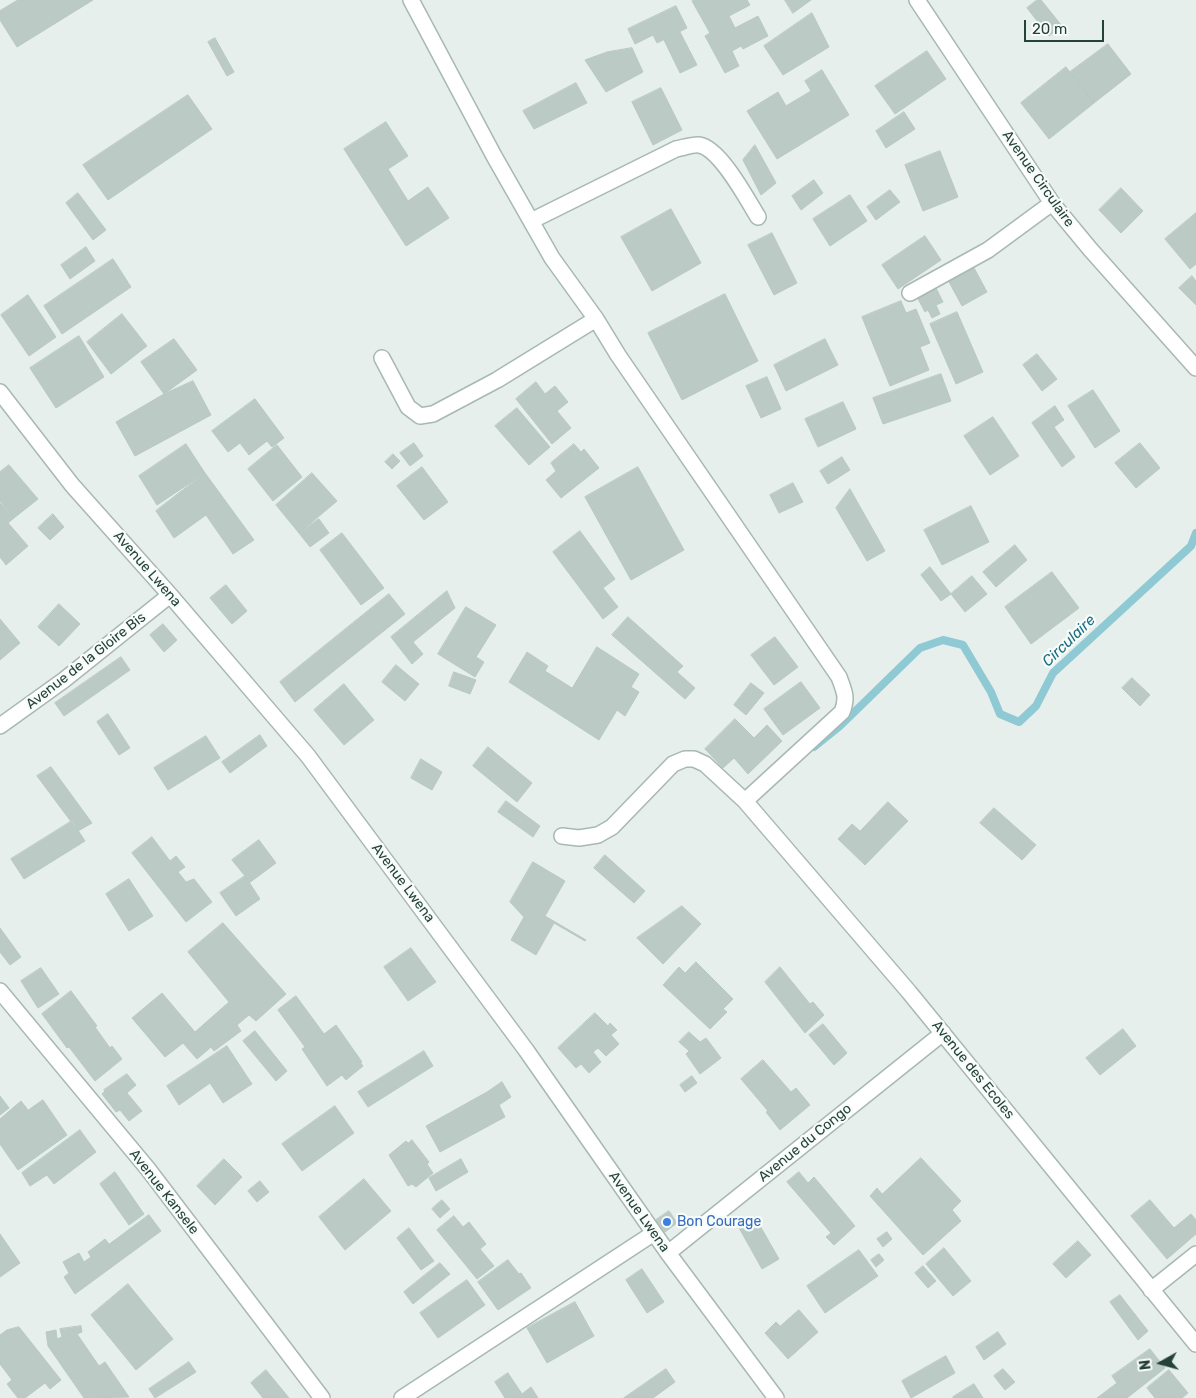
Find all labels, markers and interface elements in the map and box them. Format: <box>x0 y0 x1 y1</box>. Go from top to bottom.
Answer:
scale bar <box>1026 10 1106 42</box>
text: 20 m <box>1032 20 1067 38</box>
street label: Avenue Circulaire <box>998 127 1078 231</box>
street label: Avenue Lwena <box>110 528 184 610</box>
street label: Avenue de la Gloire Bis <box>23 609 149 713</box>
water label: Circulaire <box>1039 611 1099 671</box>
street label: Avenue Lwena <box>368 840 438 926</box>
street label: Avenue des Ecoles <box>928 1017 1018 1123</box>
street label: Avenue du Congo <box>755 1100 855 1186</box>
street label: Avenue Kansele <box>126 1146 202 1238</box>
street label: Avenue Lwena <box>605 1168 673 1256</box>
place label: Bon Courage <box>677 1214 761 1230</box>
marker: Bon Courage <box>661 1216 673 1228</box>
north arrow <box>1136 1338 1186 1388</box>
text: N <box>1137 1359 1155 1371</box>

